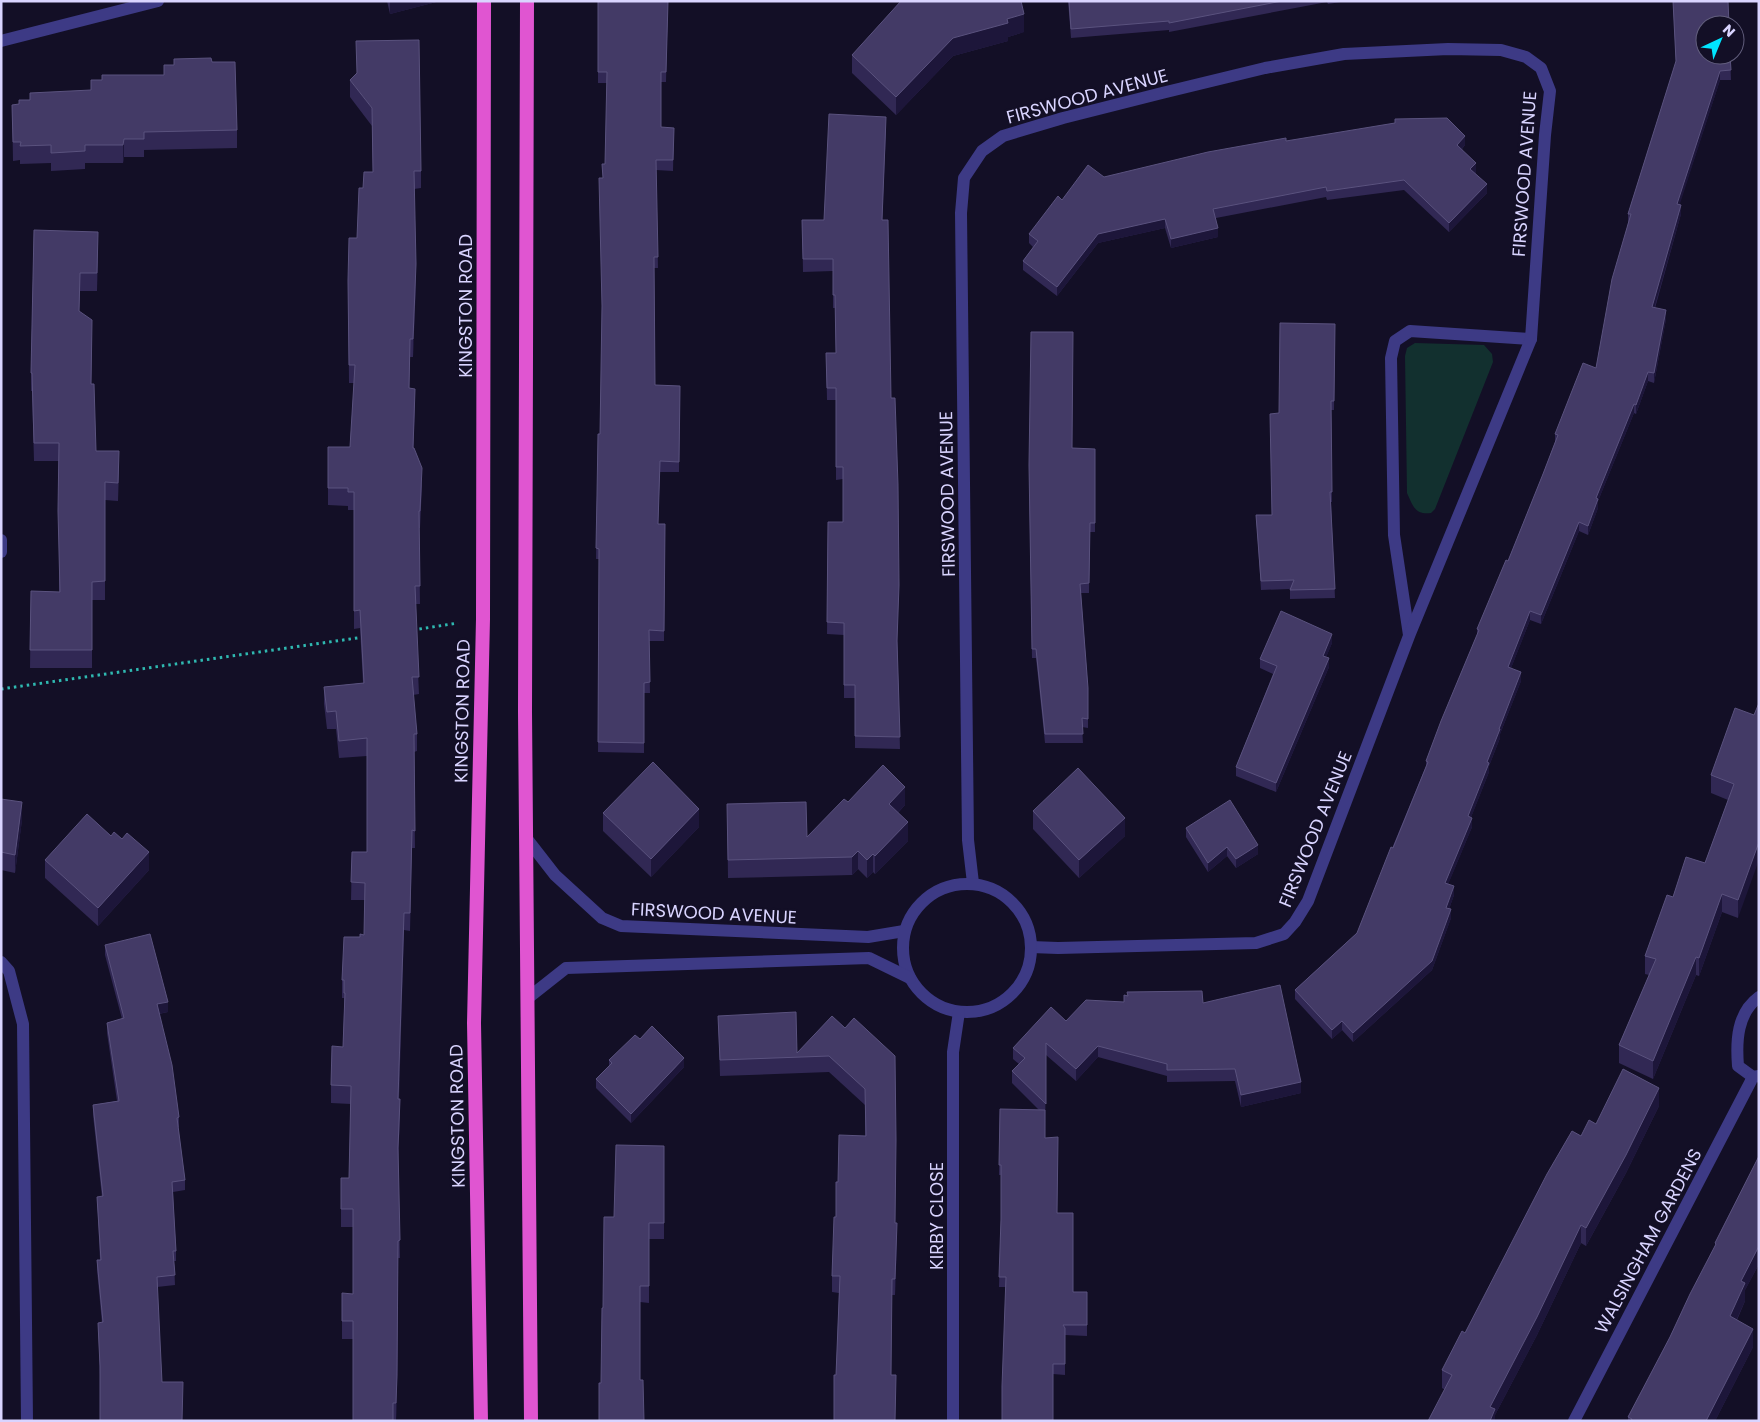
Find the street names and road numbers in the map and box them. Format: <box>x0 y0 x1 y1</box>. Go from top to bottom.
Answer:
street label: FIRSWOOD AVENUE <box>1004 62 1170 130</box>
street label: FIRSWOOD AVENUE <box>1506 90 1542 258</box>
street label: KINGSTON ROAD <box>453 234 478 378</box>
street label: FIRSWOOD AVENUE <box>933 411 961 577</box>
street label: KINGSTON ROAD <box>448 639 476 783</box>
street label: FIRSWOOD AVENUE <box>1272 747 1358 911</box>
street label: FIRSWOOD AVENUE <box>630 896 798 930</box>
street label: KINGSTON ROAD <box>443 1044 471 1188</box>
street label: WALSINGHAM GARDENS <box>1589 1144 1707 1338</box>
street label: KIRBY CLOSE <box>924 1162 949 1270</box>

